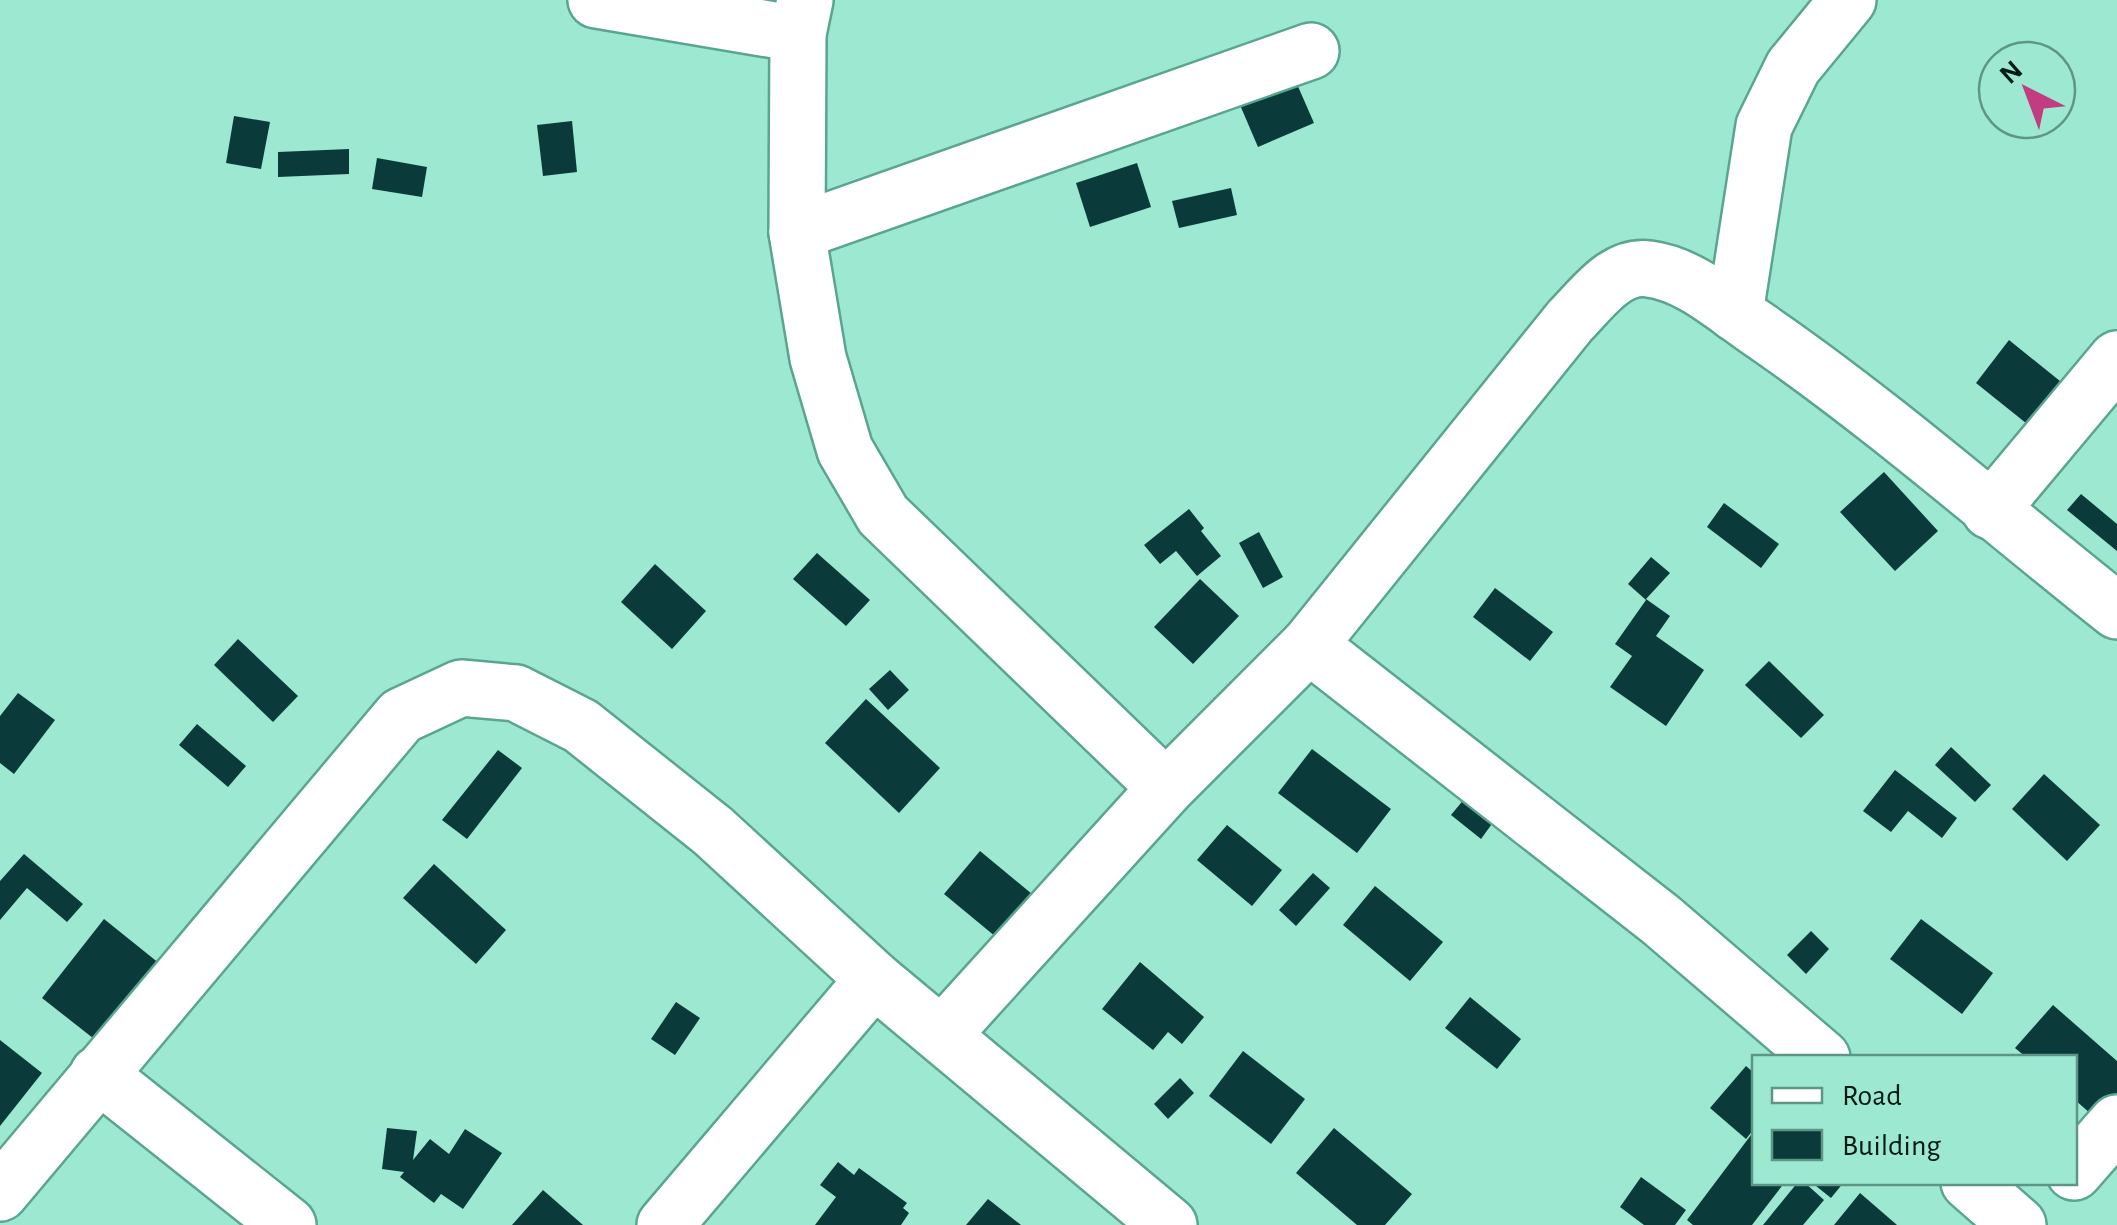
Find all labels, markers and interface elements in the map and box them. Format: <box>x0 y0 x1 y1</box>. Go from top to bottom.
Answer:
north arrow <box>1977 40 2077 140</box>
text: N <box>1995 56 2028 90</box>
legend <box>1752 1055 2077 1185</box>
text: Road <box>1842 1081 1902 1111</box>
text: Building <box>1842 1131 1941 1161</box>

